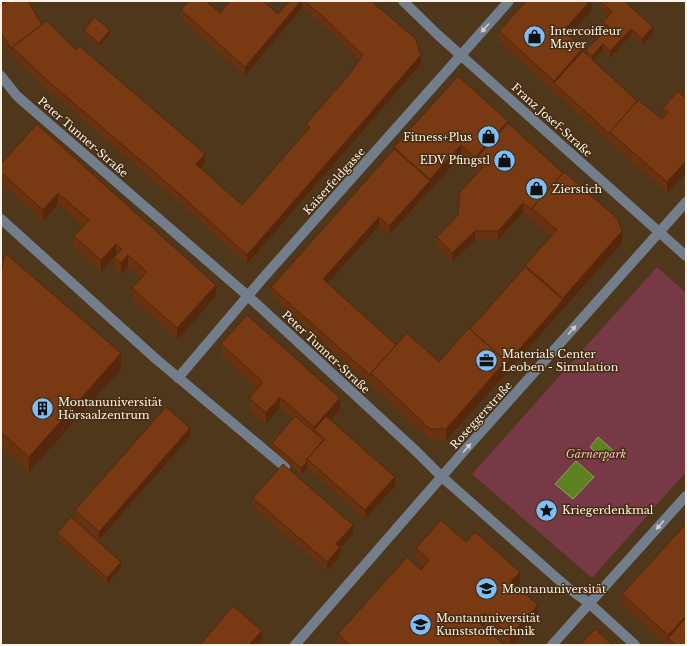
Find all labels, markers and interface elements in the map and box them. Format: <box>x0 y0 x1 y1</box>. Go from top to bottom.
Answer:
one-way arrow <box>480 23 490 33</box>
shop icon: Intercoiffeur Mayer <box>521 24 547 50</box>
place label: Intercoiffeur Mayer <box>550 24 622 51</box>
street label: Franz Josef-Straße <box>509 80 595 160</box>
street label: Peter Tunner-Straße <box>35 94 131 180</box>
shop icon: Fitness+Plus <box>475 124 501 150</box>
place label: Fitness+Plus <box>403 130 472 144</box>
street label: Kaiserfeldgasse <box>300 144 368 218</box>
shop icon: EDV Pfingstl <box>492 147 518 173</box>
place label: EDV Pfingstl <box>420 153 490 167</box>
shop icon: Zierstich <box>524 176 550 202</box>
place label: Zierstich <box>552 182 603 196</box>
street label: Peter Tunner-Straße <box>279 308 373 396</box>
one-way arrow <box>568 325 577 335</box>
office icon: Materials Center Leoben - Simulation <box>474 347 500 373</box>
place label: Materials Center Leoben - Simulation <box>502 347 619 374</box>
street label: Roseggerstraße <box>447 378 515 452</box>
building icon: Montanuniversität Hörsaalzentrum <box>30 395 56 421</box>
place label: Montanuniversität Hörsaalzentrum <box>58 395 163 422</box>
one-way arrow <box>463 442 472 453</box>
park label: Gärnerpark <box>566 447 627 461</box>
place icon: Kriegerdenkmal <box>534 497 560 523</box>
place label: Kriegerdenkmal <box>562 503 654 517</box>
one-way arrow <box>656 520 665 530</box>
school or university icon: Montanuniversität <box>473 576 499 602</box>
place label: Montanuniversität <box>502 582 607 596</box>
school or university icon: Montanuniversität Kunststofftechnik <box>407 611 433 637</box>
place label: Montanuniversität Kunststofftechnik <box>436 611 541 638</box>

